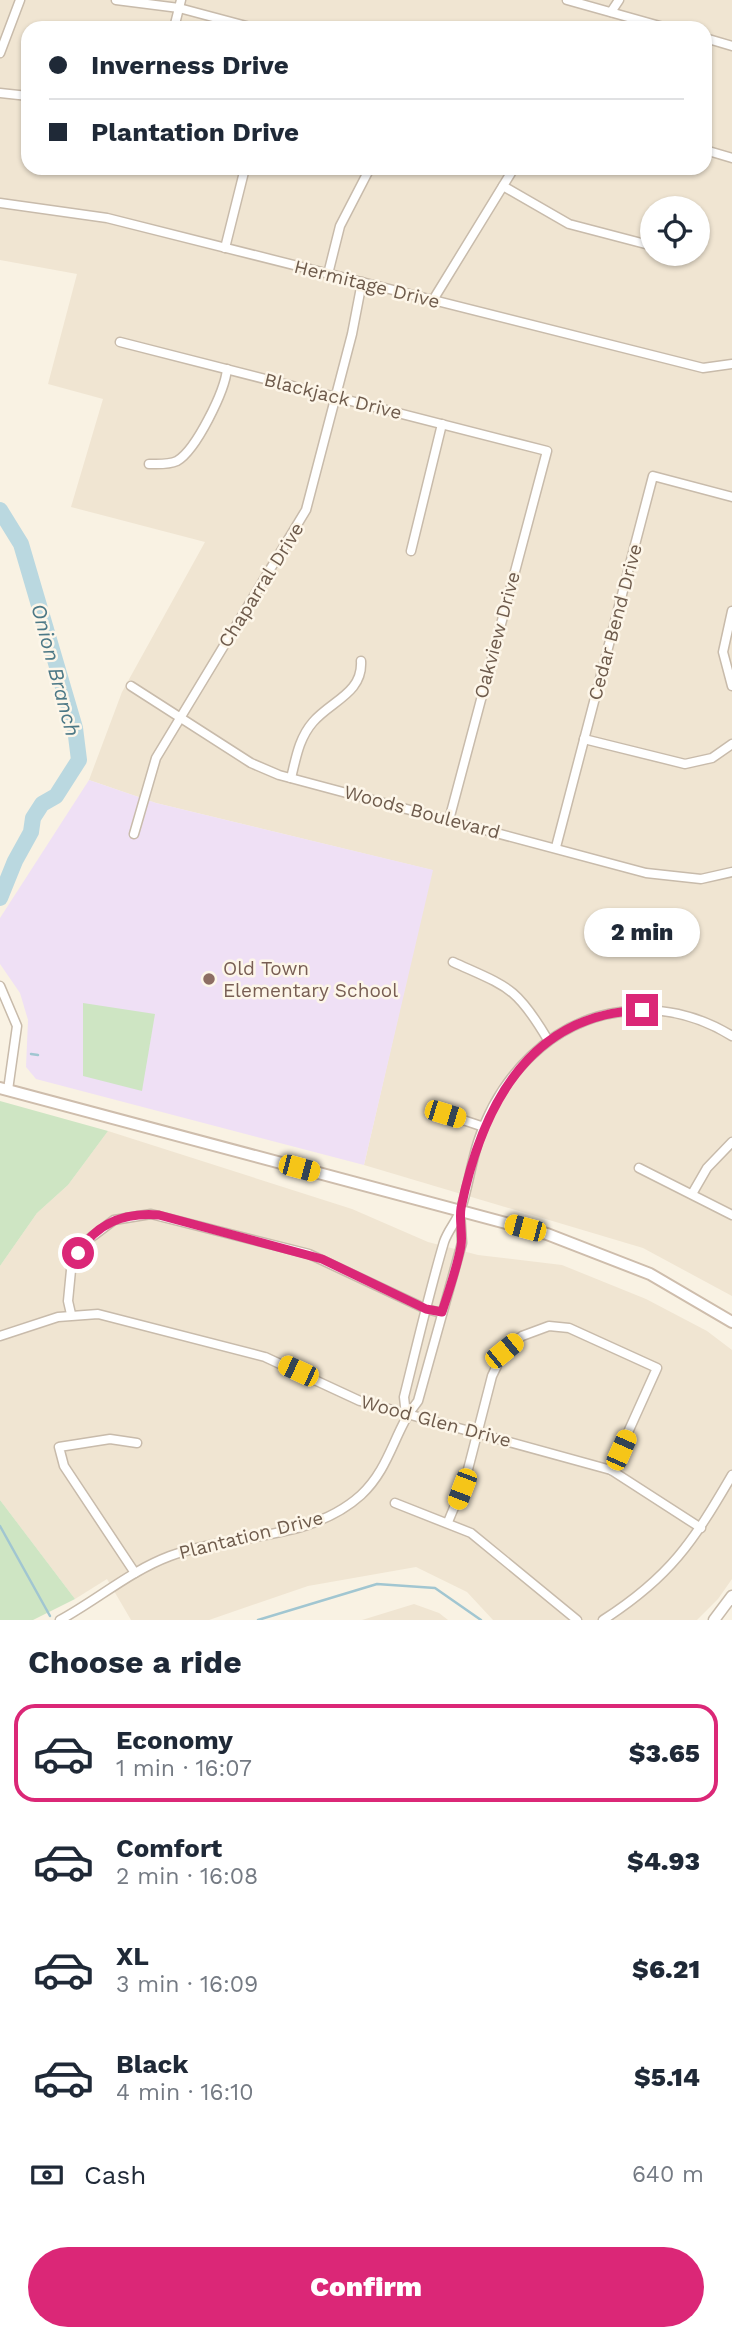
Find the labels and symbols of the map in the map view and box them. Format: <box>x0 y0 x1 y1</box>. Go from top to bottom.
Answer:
street label: Hermitage Drive <box>292 255 442 313</box>
street label: Blackjack Drive <box>262 368 404 424</box>
street label: Chaparral Drive <box>213 518 309 652</box>
street label: Cedar Bend Drive <box>583 541 647 703</box>
street label: Oakview Drive <box>469 569 525 701</box>
water label: Onion Branch <box>26 601 86 739</box>
street label: Woods Boulevard <box>341 780 503 844</box>
callout: 2 min <box>584 908 700 958</box>
place label: Old Town Elementary School <box>223 957 398 1002</box>
marker: Old Town Elementary School <box>201 971 217 987</box>
route end <box>626 994 658 1026</box>
car <box>422 1098 469 1130</box>
car <box>276 1152 323 1184</box>
car <box>502 1212 549 1244</box>
route start <box>62 1237 94 1269</box>
car <box>482 1330 527 1372</box>
car <box>275 1353 322 1389</box>
street label: Wood Glen Drive <box>358 1390 514 1452</box>
car <box>603 1427 640 1473</box>
car <box>445 1466 480 1512</box>
street label: Plantation Drive <box>176 1506 326 1564</box>

